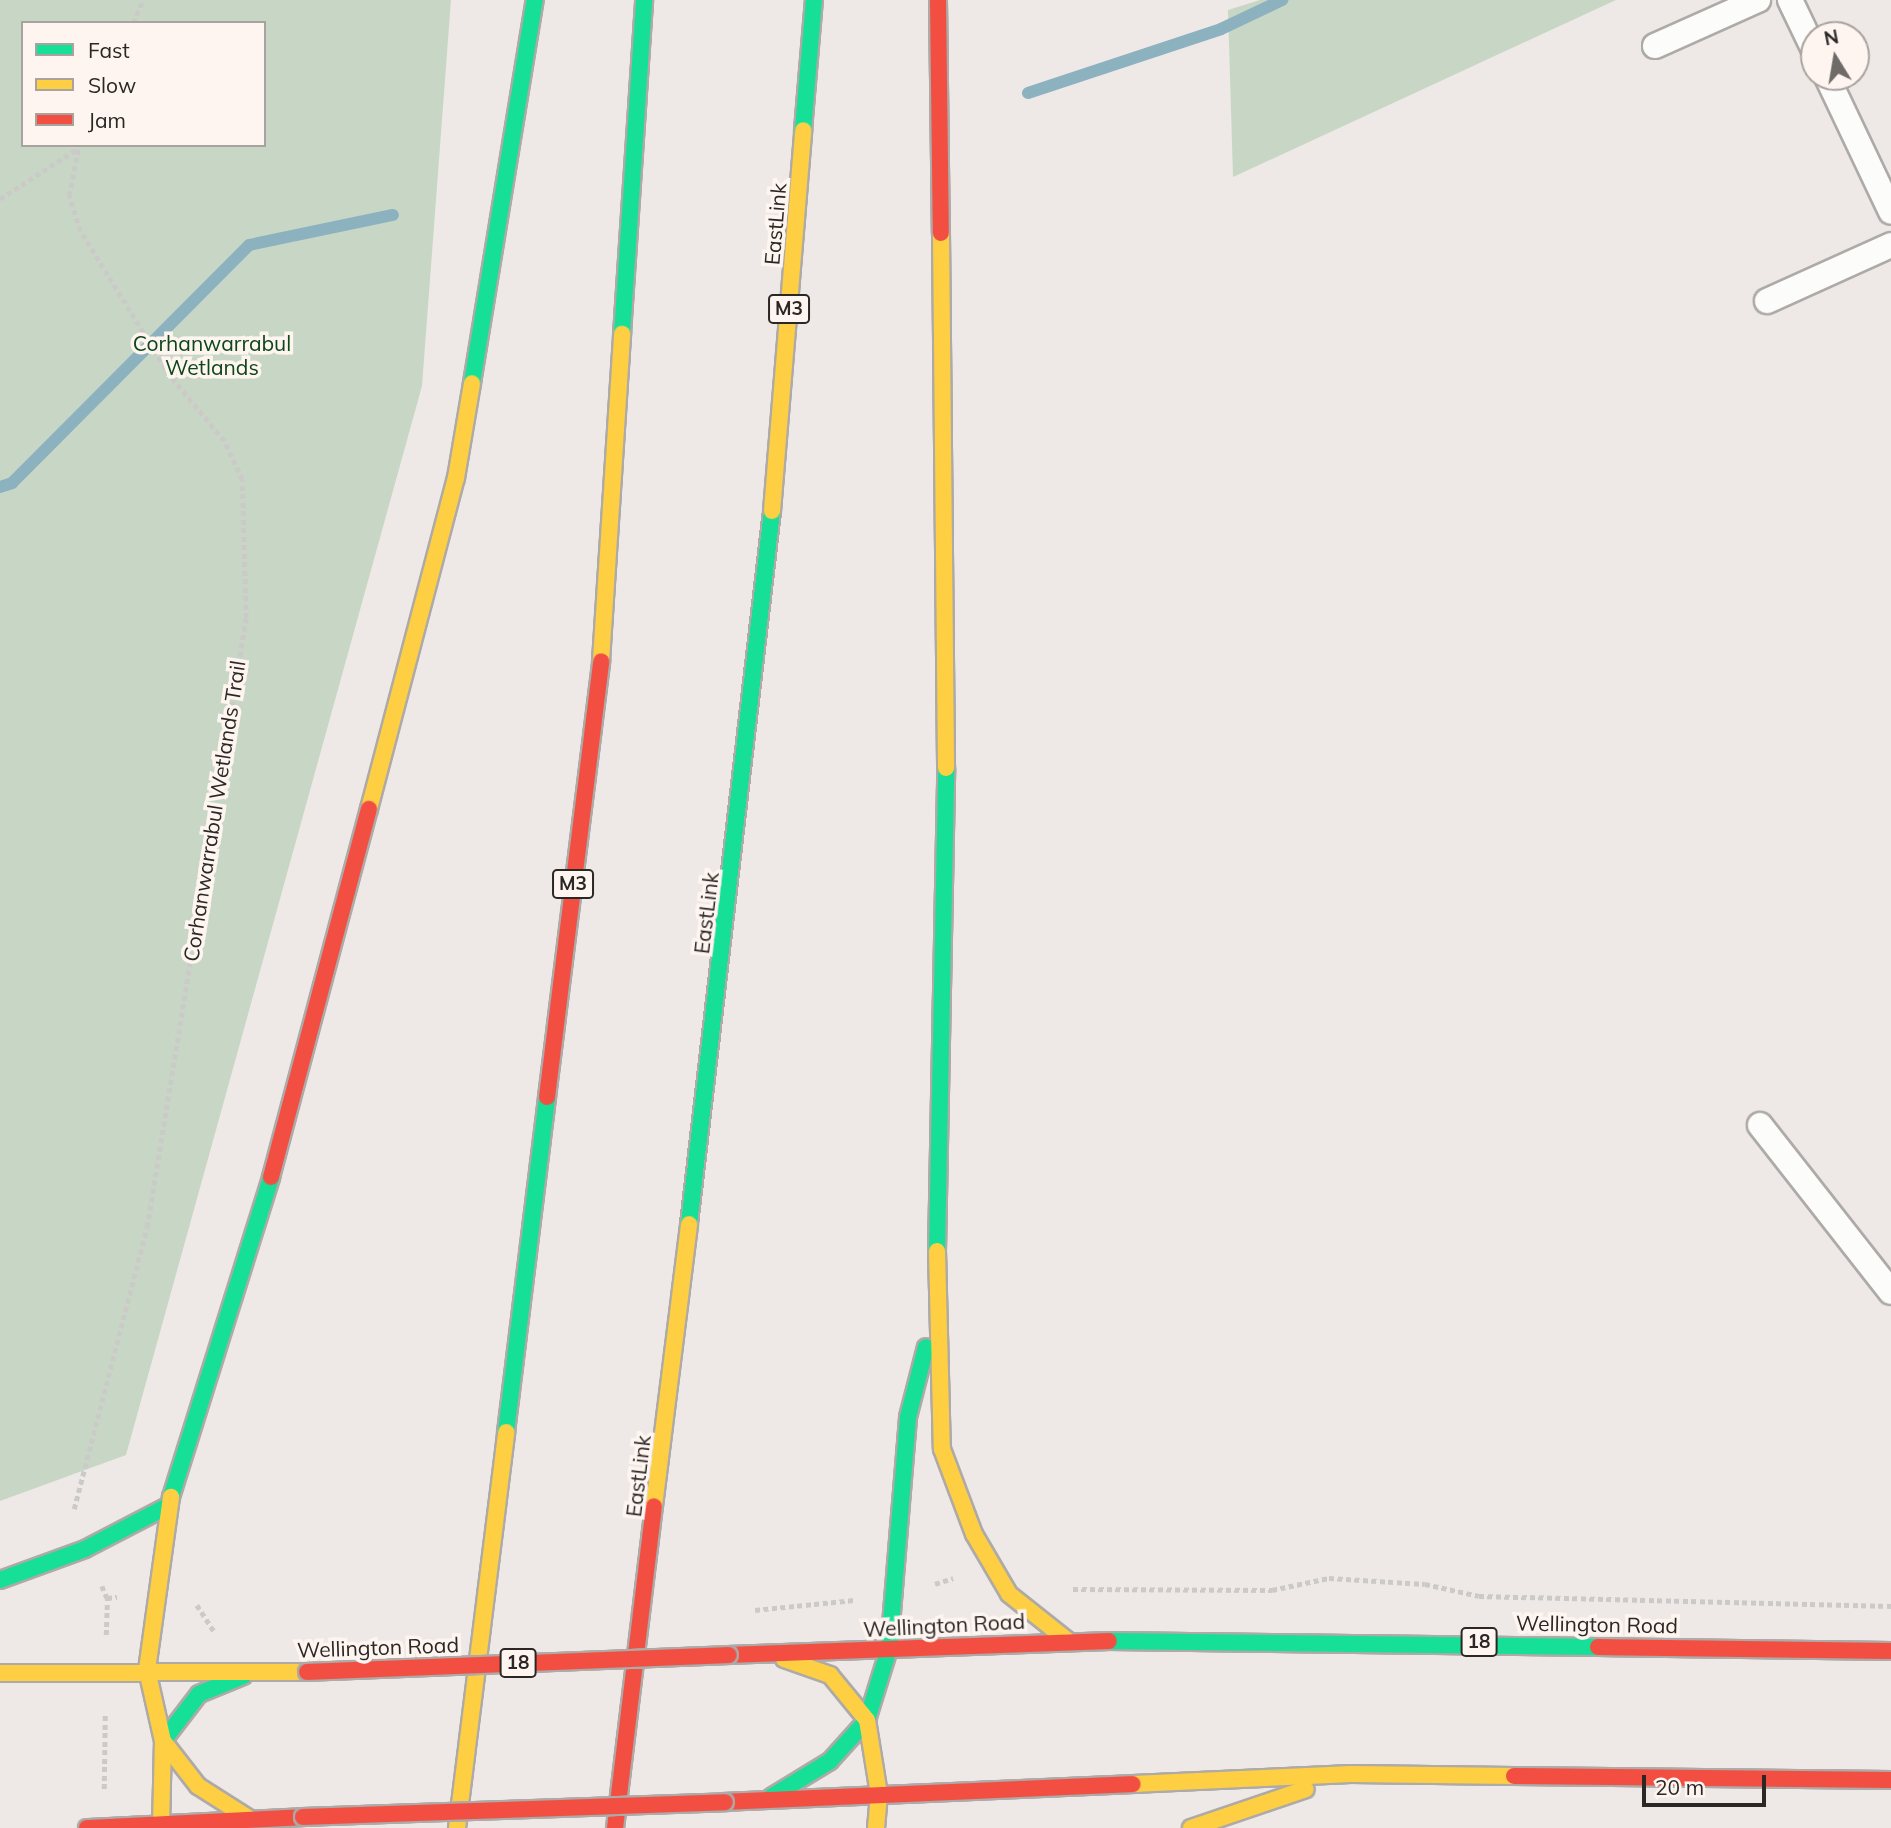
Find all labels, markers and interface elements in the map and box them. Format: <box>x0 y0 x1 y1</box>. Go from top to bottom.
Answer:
legend <box>21 21 266 147</box>
north arrow <box>1800 21 1870 91</box>
text: N <box>1822 24 1841 51</box>
text: Fast <box>88 37 130 63</box>
text: Slow <box>88 72 136 98</box>
text: Jam <box>88 107 126 133</box>
street label: EastLink <box>759 182 791 266</box>
road number: M3 <box>768 294 810 324</box>
park label: Corhanwarrabul Wetlands <box>133 330 291 380</box>
street label: Corhanwarrabul Wetlands Trail <box>178 659 250 963</box>
road number: M3 <box>552 869 594 900</box>
street label: EastLink <box>688 871 724 955</box>
street label: EastLink <box>620 1434 656 1518</box>
street label: Wellington Road <box>862 1608 1026 1642</box>
street label: Wellington Road <box>1516 1610 1678 1638</box>
road number: 18 <box>1460 1626 1498 1658</box>
street label: Wellington Road <box>297 1632 459 1662</box>
road number: 18 <box>499 1648 537 1679</box>
scale bar <box>1646 1762 1770 1806</box>
text: 20 m <box>1655 1774 1704 1800</box>

